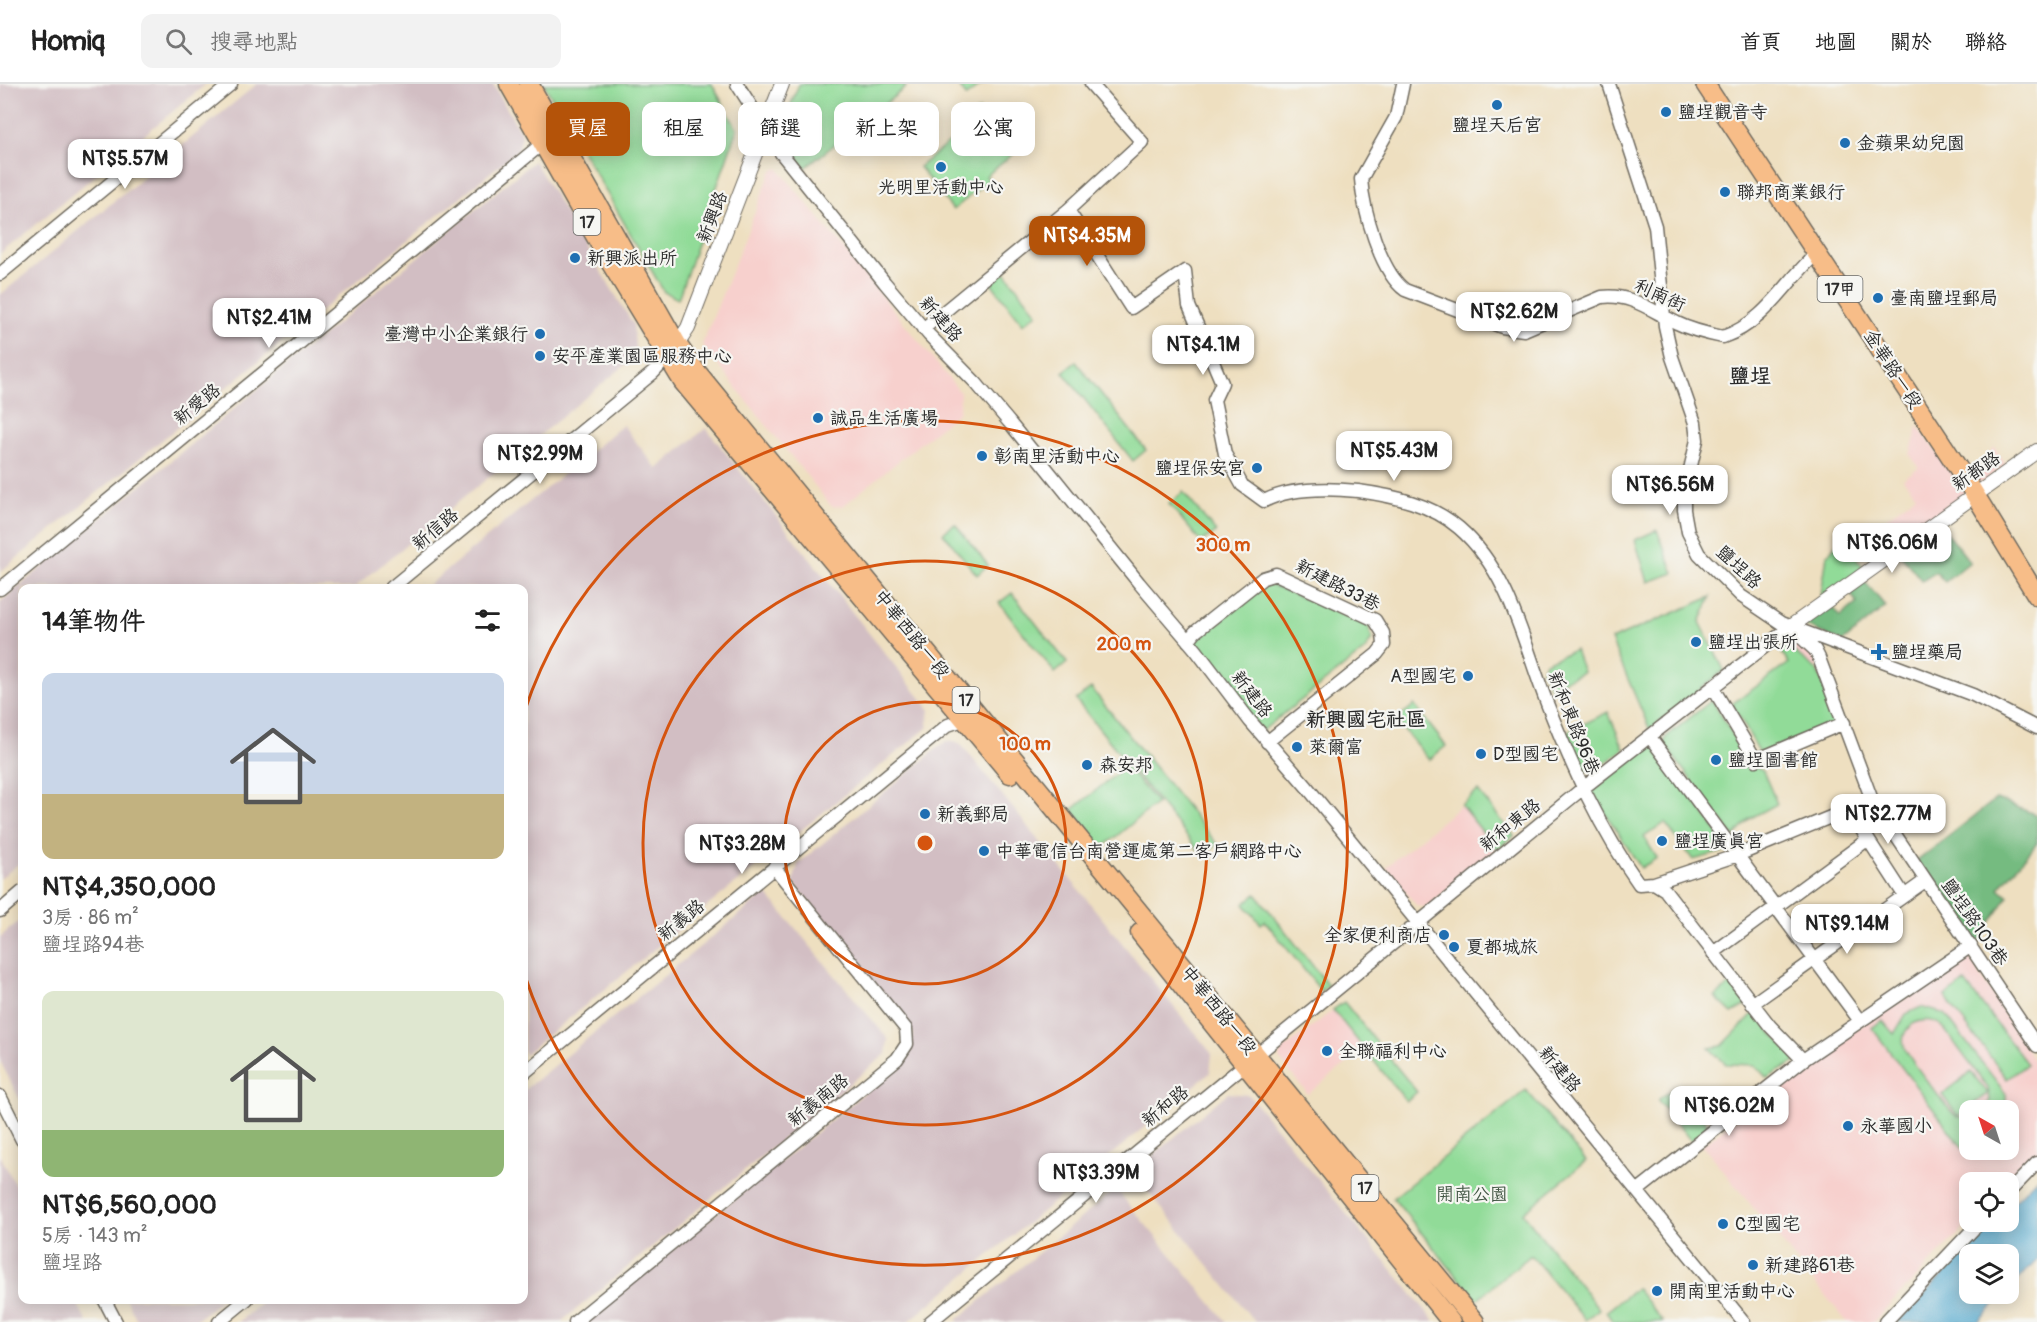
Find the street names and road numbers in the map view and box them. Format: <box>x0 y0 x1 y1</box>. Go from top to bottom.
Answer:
street label: 新興路 <box>692 188 733 247</box>
road number: 17 <box>574 209 600 235</box>
street label: 利南街 <box>1630 274 1689 317</box>
road number: 17甲 <box>1818 276 1862 302</box>
street label: 新建路 <box>914 292 967 347</box>
street label: 金華路一段 <box>1858 325 1927 413</box>
street label: 新愛路 <box>169 378 226 430</box>
street label: 新都路 <box>1948 447 2005 496</box>
street label: 新信路 <box>407 503 463 556</box>
street label: 鹽埕路 <box>1711 541 1766 594</box>
street label: 新建路33巷 <box>1292 554 1384 617</box>
street label: 中華西路一段 <box>869 585 955 684</box>
street label: 新建路 <box>1226 666 1277 723</box>
street label: 新和東路96巷 <box>1542 668 1605 778</box>
road number: 17 <box>952 687 980 713</box>
street label: 新和東路 <box>1475 794 1546 857</box>
street label: 鹽埕路103巷 <box>1936 874 2013 970</box>
street label: 新義路 <box>653 894 710 946</box>
street label: 中華西路一段 <box>1176 961 1262 1060</box>
street label: 新建路 <box>1533 1041 1586 1097</box>
street label: 新義南路 <box>783 1069 854 1132</box>
street label: 新和路 <box>1137 1080 1194 1132</box>
road number: 17 <box>1352 1175 1378 1201</box>

